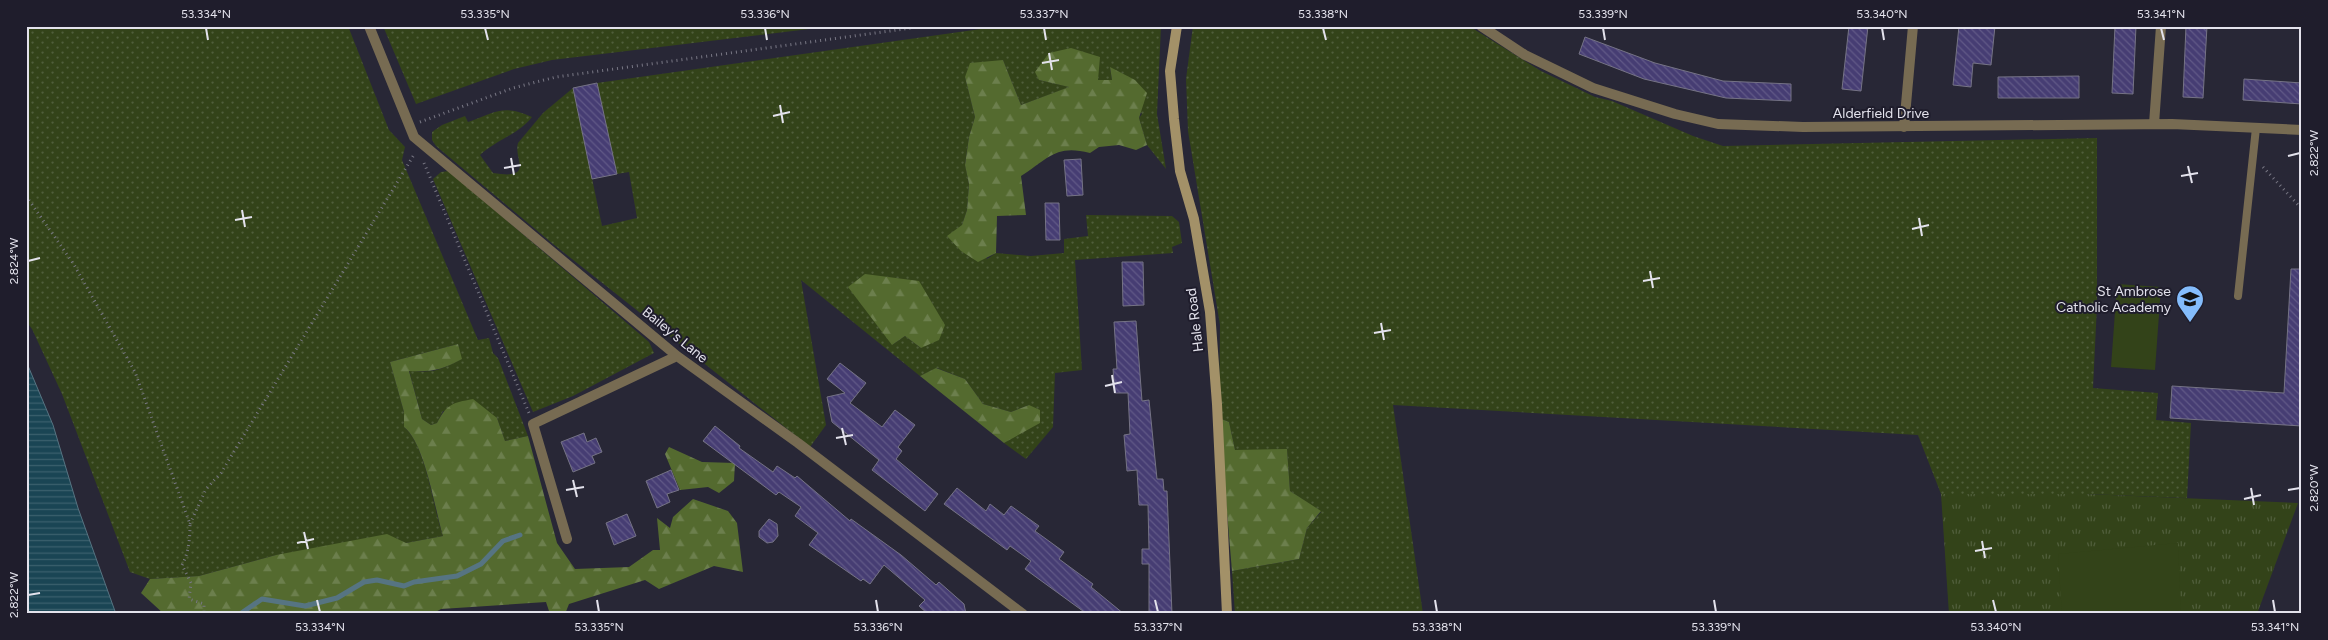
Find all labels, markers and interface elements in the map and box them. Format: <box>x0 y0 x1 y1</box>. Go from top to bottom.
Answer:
text: 53.334°N <box>181 7 231 21</box>
text: 53.335°N <box>460 7 510 21</box>
text: 53.336°N <box>740 7 790 21</box>
text: 53.337°N <box>1019 7 1069 21</box>
text: 53.338°N <box>1298 7 1348 21</box>
text: 53.339°N <box>1578 7 1628 21</box>
text: 53.340°N <box>1856 7 1908 21</box>
text: 53.341°N <box>2137 7 2185 21</box>
street label: Alderfield Drive <box>1833 105 1930 122</box>
text: 2.822°W <box>2307 130 2321 176</box>
text: 2.824°W <box>7 237 21 284</box>
place label: St Ambrose Catholic Academy <box>2056 283 2172 316</box>
school or university icon: St Ambrose Catholic Academy <box>2175 284 2205 323</box>
street label: Hale Road <box>1183 287 1207 353</box>
street label: Bailey's Lane <box>639 303 712 367</box>
text: 2.820°W <box>2307 464 2321 511</box>
text: 2.822°W <box>7 572 21 618</box>
text: 53.334°N <box>295 620 345 634</box>
text: 53.335°N <box>574 620 624 634</box>
text: 53.336°N <box>853 620 903 634</box>
text: 53.337°N <box>1133 620 1183 634</box>
text: 53.338°N <box>1412 620 1462 634</box>
text: 53.339°N <box>1691 620 1741 634</box>
text: 53.340°N <box>1970 620 2022 634</box>
text: 53.341°N <box>2251 620 2299 634</box>

